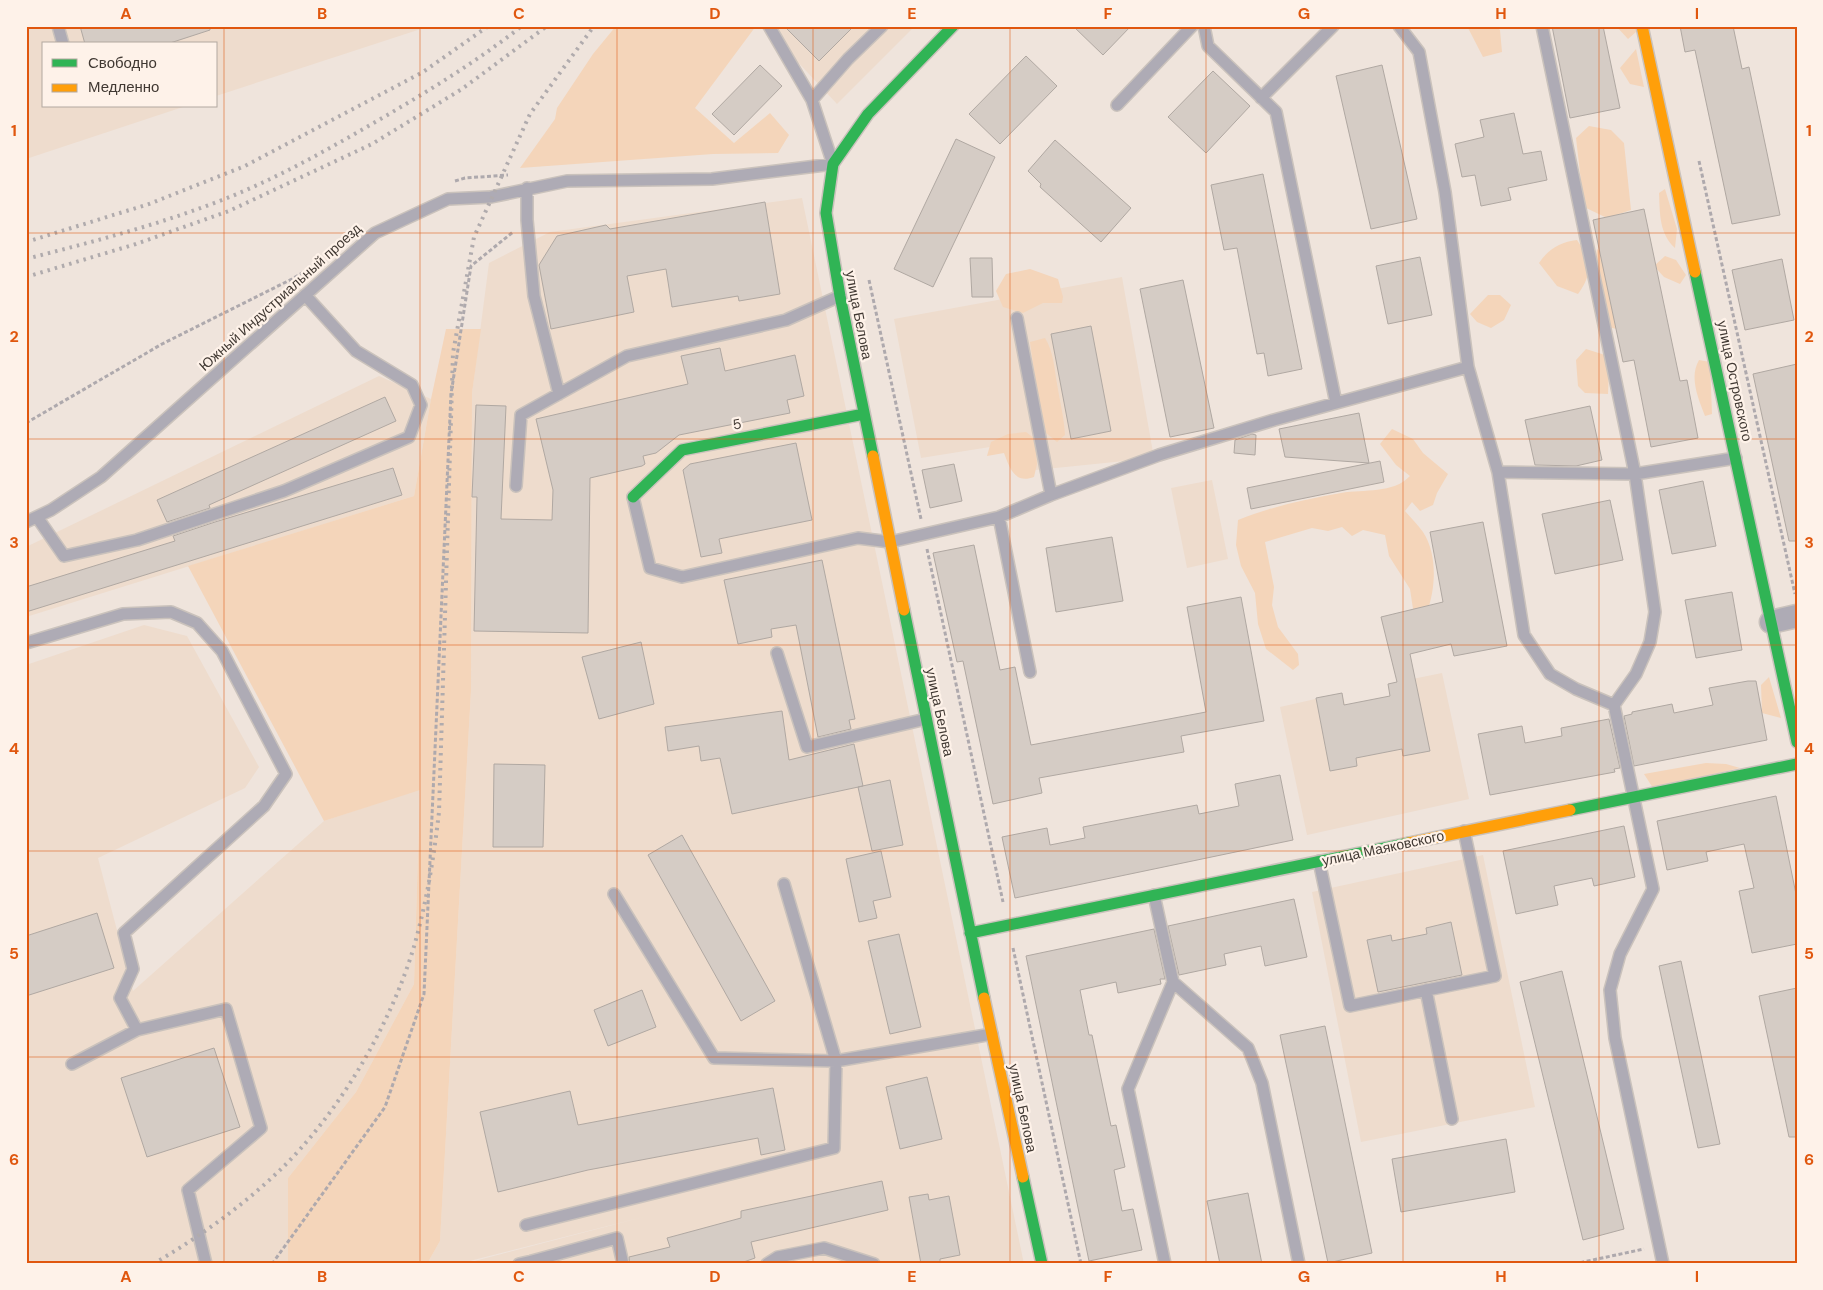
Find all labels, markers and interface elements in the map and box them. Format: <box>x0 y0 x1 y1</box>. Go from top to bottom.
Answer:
text: A <box>120 3 132 24</box>
text: B <box>317 3 327 24</box>
text: C <box>513 3 525 24</box>
text: D <box>709 3 721 24</box>
text: E <box>907 3 917 24</box>
text: F <box>1104 3 1113 24</box>
text: G <box>1298 3 1310 24</box>
text: H <box>1495 3 1507 24</box>
text: I <box>1695 3 1699 24</box>
legend <box>42 42 218 108</box>
text: Свободно <box>88 53 157 73</box>
text: Медленно <box>88 77 159 97</box>
text: 1 <box>11 120 17 141</box>
text: 1 <box>1806 120 1812 141</box>
street label: Южный Индустриальный проезд <box>195 219 365 375</box>
street label: улица Белова <box>842 269 876 361</box>
street label: улица Островского <box>1713 319 1757 443</box>
text: 2 <box>9 326 19 347</box>
text: 2 <box>1804 326 1814 347</box>
street label: 5 <box>731 414 743 434</box>
text: 3 <box>9 532 19 553</box>
text: 3 <box>1804 532 1814 553</box>
street label: улица Белова <box>922 666 958 758</box>
text: 4 <box>9 738 19 759</box>
text: 4 <box>1804 738 1814 759</box>
street label: улица Маяковского <box>1320 826 1446 870</box>
text: 5 <box>9 943 19 964</box>
text: 5 <box>1804 943 1814 964</box>
street label: улица Белова <box>1005 1062 1041 1154</box>
text: 6 <box>9 1149 19 1170</box>
text: 6 <box>1804 1149 1814 1170</box>
text: A <box>120 1266 132 1287</box>
text: B <box>317 1266 327 1287</box>
text: C <box>513 1266 525 1287</box>
text: D <box>709 1266 721 1287</box>
text: E <box>907 1266 917 1287</box>
text: F <box>1104 1266 1113 1287</box>
text: G <box>1298 1266 1310 1287</box>
text: H <box>1495 1266 1507 1287</box>
text: I <box>1695 1266 1699 1287</box>

